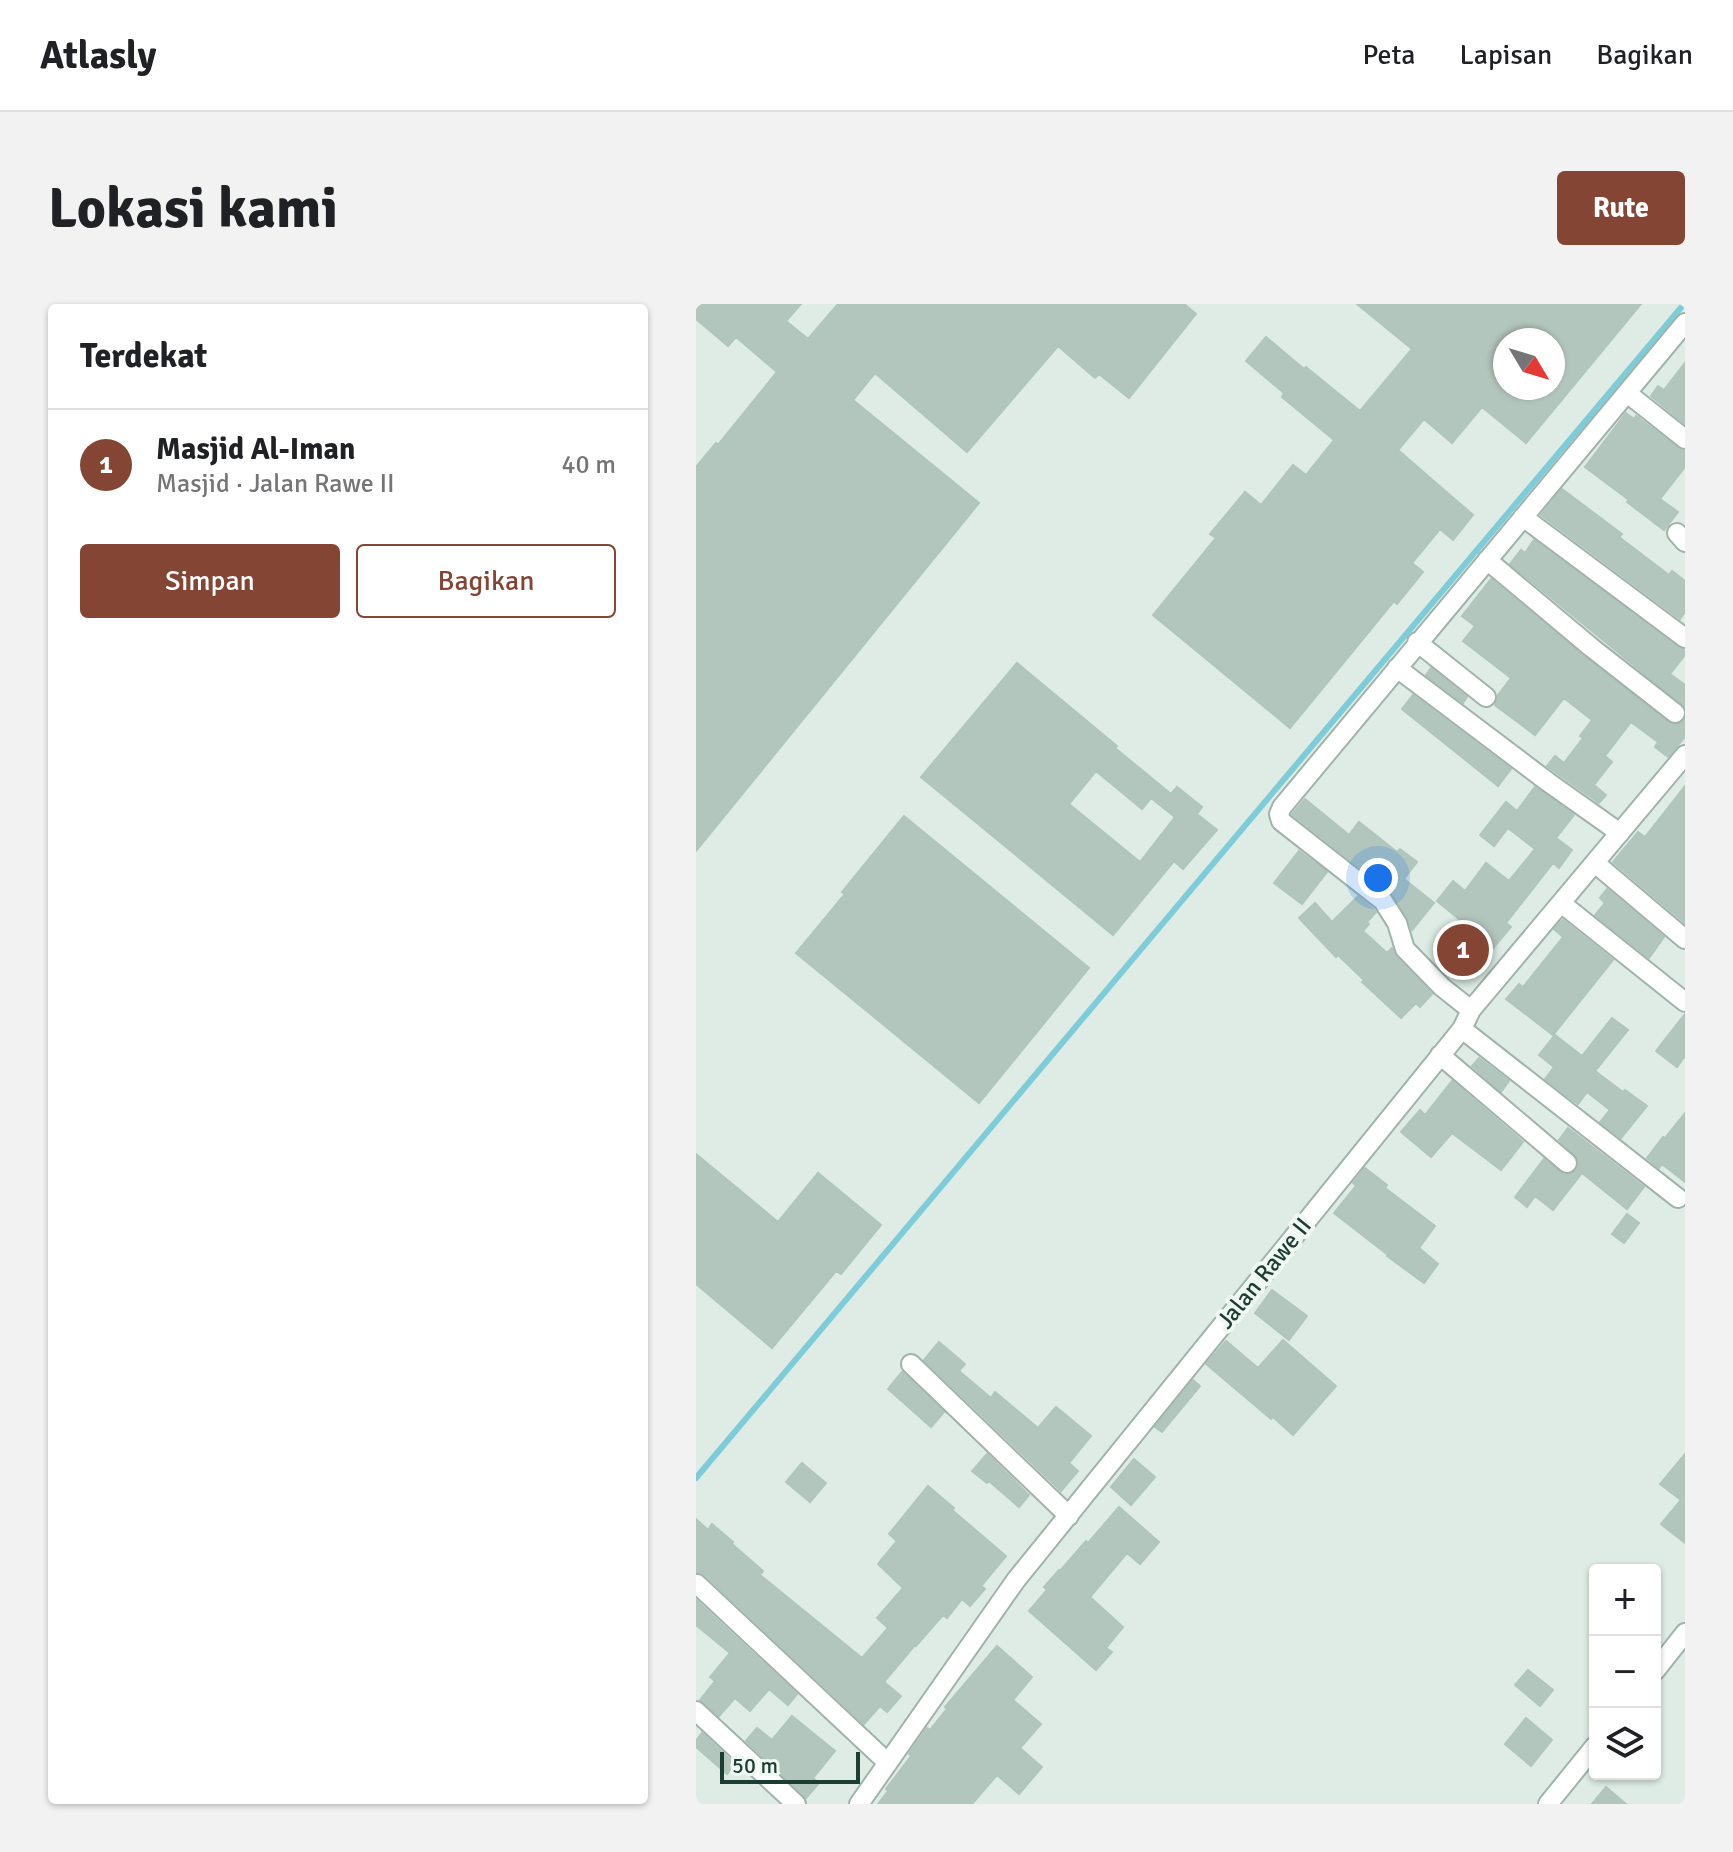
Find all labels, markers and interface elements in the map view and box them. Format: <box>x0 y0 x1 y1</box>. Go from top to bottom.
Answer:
text: Atlasly <box>40 32 156 79</box>
text: Peta <box>1362 38 1416 72</box>
text: Lapisan <box>1460 38 1552 72</box>
text: Bagikan <box>1596 38 1693 72</box>
button: Rute <box>1557 171 1685 245</box>
text: Lokasi kami <box>48 174 338 243</box>
north arrow <box>1493 328 1565 400</box>
text: Terdekat <box>80 335 207 377</box>
text: Masjid Al-Iman <box>156 431 355 468</box>
text: 1 <box>99 449 113 481</box>
text: 40 m <box>561 449 616 481</box>
text: Masjid · Jalan Rawe II <box>156 468 395 500</box>
button: Simpan <box>80 544 340 618</box>
button: Bagikan <box>356 544 616 618</box>
your location <box>1358 858 1398 898</box>
pin: 1 <box>1437 920 1489 980</box>
street label: Jalan Rawe II <box>1210 1211 1318 1335</box>
map controls <box>1589 1564 1661 1780</box>
button: + <box>1589 1564 1661 1636</box>
button: − <box>1589 1636 1661 1708</box>
button: layers <box>1589 1708 1661 1780</box>
scale bar <box>720 1748 860 1784</box>
text: 50 m <box>732 1752 778 1779</box>

